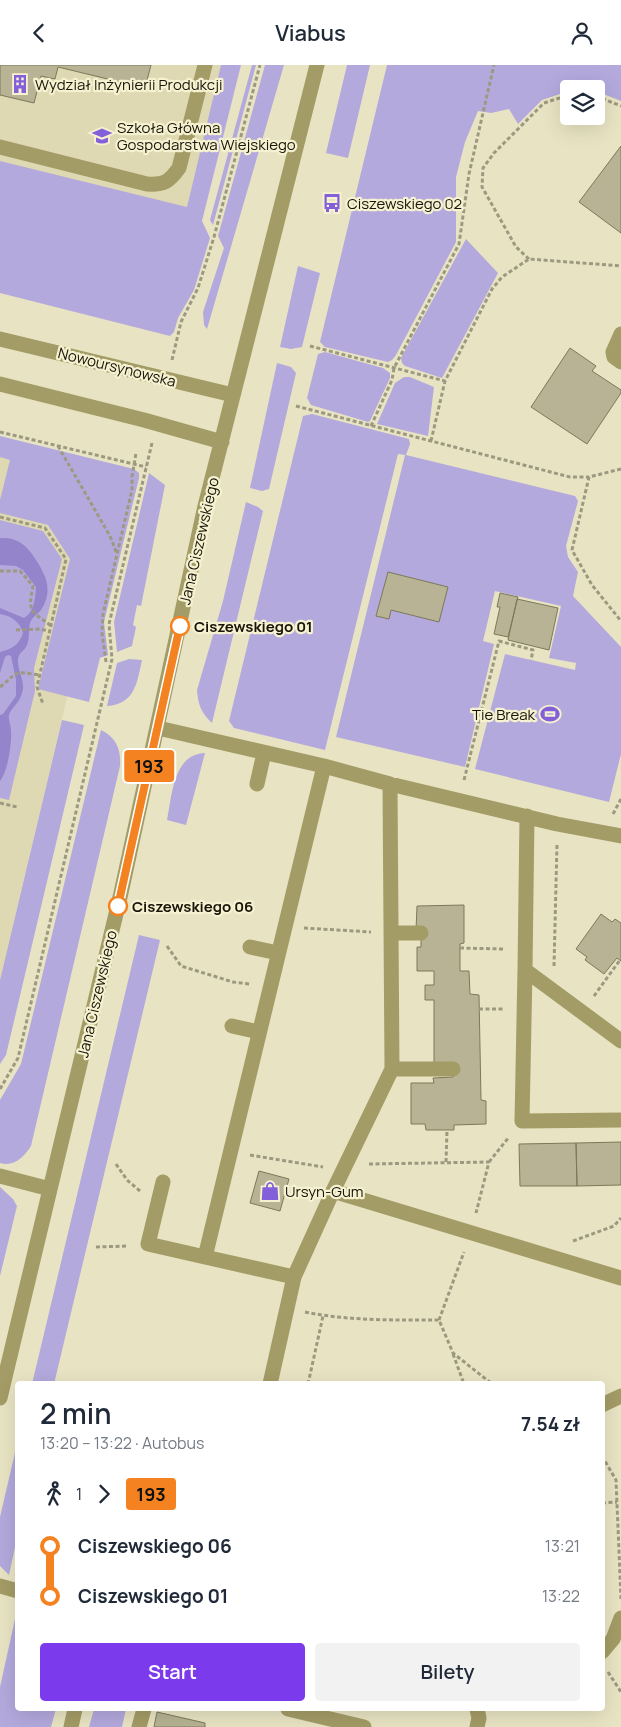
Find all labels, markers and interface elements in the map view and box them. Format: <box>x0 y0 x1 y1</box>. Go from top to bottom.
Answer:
text: Viabus <box>275 18 346 48</box>
icon: back <box>25 19 53 47</box>
icon: person <box>568 19 596 47</box>
building icon: Wydział Inżynierii Produkcji <box>9 73 31 95</box>
place label: Wydział Inżynierii Produkcji <box>35 74 222 95</box>
map controls <box>560 80 605 125</box>
button: layers <box>560 80 605 125</box>
place label: Szkoła Główna Gospodarstwa Wiejskiego <box>117 117 296 155</box>
school or university icon: Szkoła Główna Gospodarstwa Wiejskiego <box>91 125 113 147</box>
bus stop icon: Ciszewskiego 02 <box>321 192 343 214</box>
place label: Ciszewskiego 02 <box>347 193 462 214</box>
street label: Nowoursynowska <box>56 342 178 392</box>
street label: Jana Ciszewskiego <box>174 475 224 607</box>
marker: Ciszewskiego 01 <box>170 616 190 636</box>
place label: Ciszewskiego 01 <box>194 616 313 637</box>
sports icon: Tie Break <box>539 703 561 725</box>
place label: Tie Break <box>472 704 536 725</box>
line badge: 193 <box>120 750 178 782</box>
text: 193 <box>134 754 164 778</box>
marker: Ciszewskiego 06 <box>108 896 128 916</box>
place label: Ciszewskiego 06 <box>132 896 253 917</box>
street label: Jana Ciszewskiego <box>72 928 122 1060</box>
shop icon: Ursyn-Gum <box>259 1180 281 1202</box>
place label: Ursyn-Gum <box>285 1181 364 1202</box>
text: 2 min <box>40 1394 111 1432</box>
text: 7.54 zł <box>521 1411 580 1437</box>
text: 13:20 – 13:22 · Autobus <box>40 1432 205 1454</box>
icon: walk <box>40 1480 68 1508</box>
icon: forward <box>90 1480 118 1508</box>
text: 193 <box>136 1482 166 1506</box>
text: 1 <box>76 1483 82 1505</box>
text: Ciszewskiego 06 <box>78 1533 232 1559</box>
text: 13:21 <box>545 1535 580 1557</box>
text: Ciszewskiego 01 <box>78 1583 228 1609</box>
text: 13:22 <box>542 1585 580 1607</box>
button: Start <box>40 1643 305 1701</box>
button: Bilety <box>315 1643 580 1701</box>

